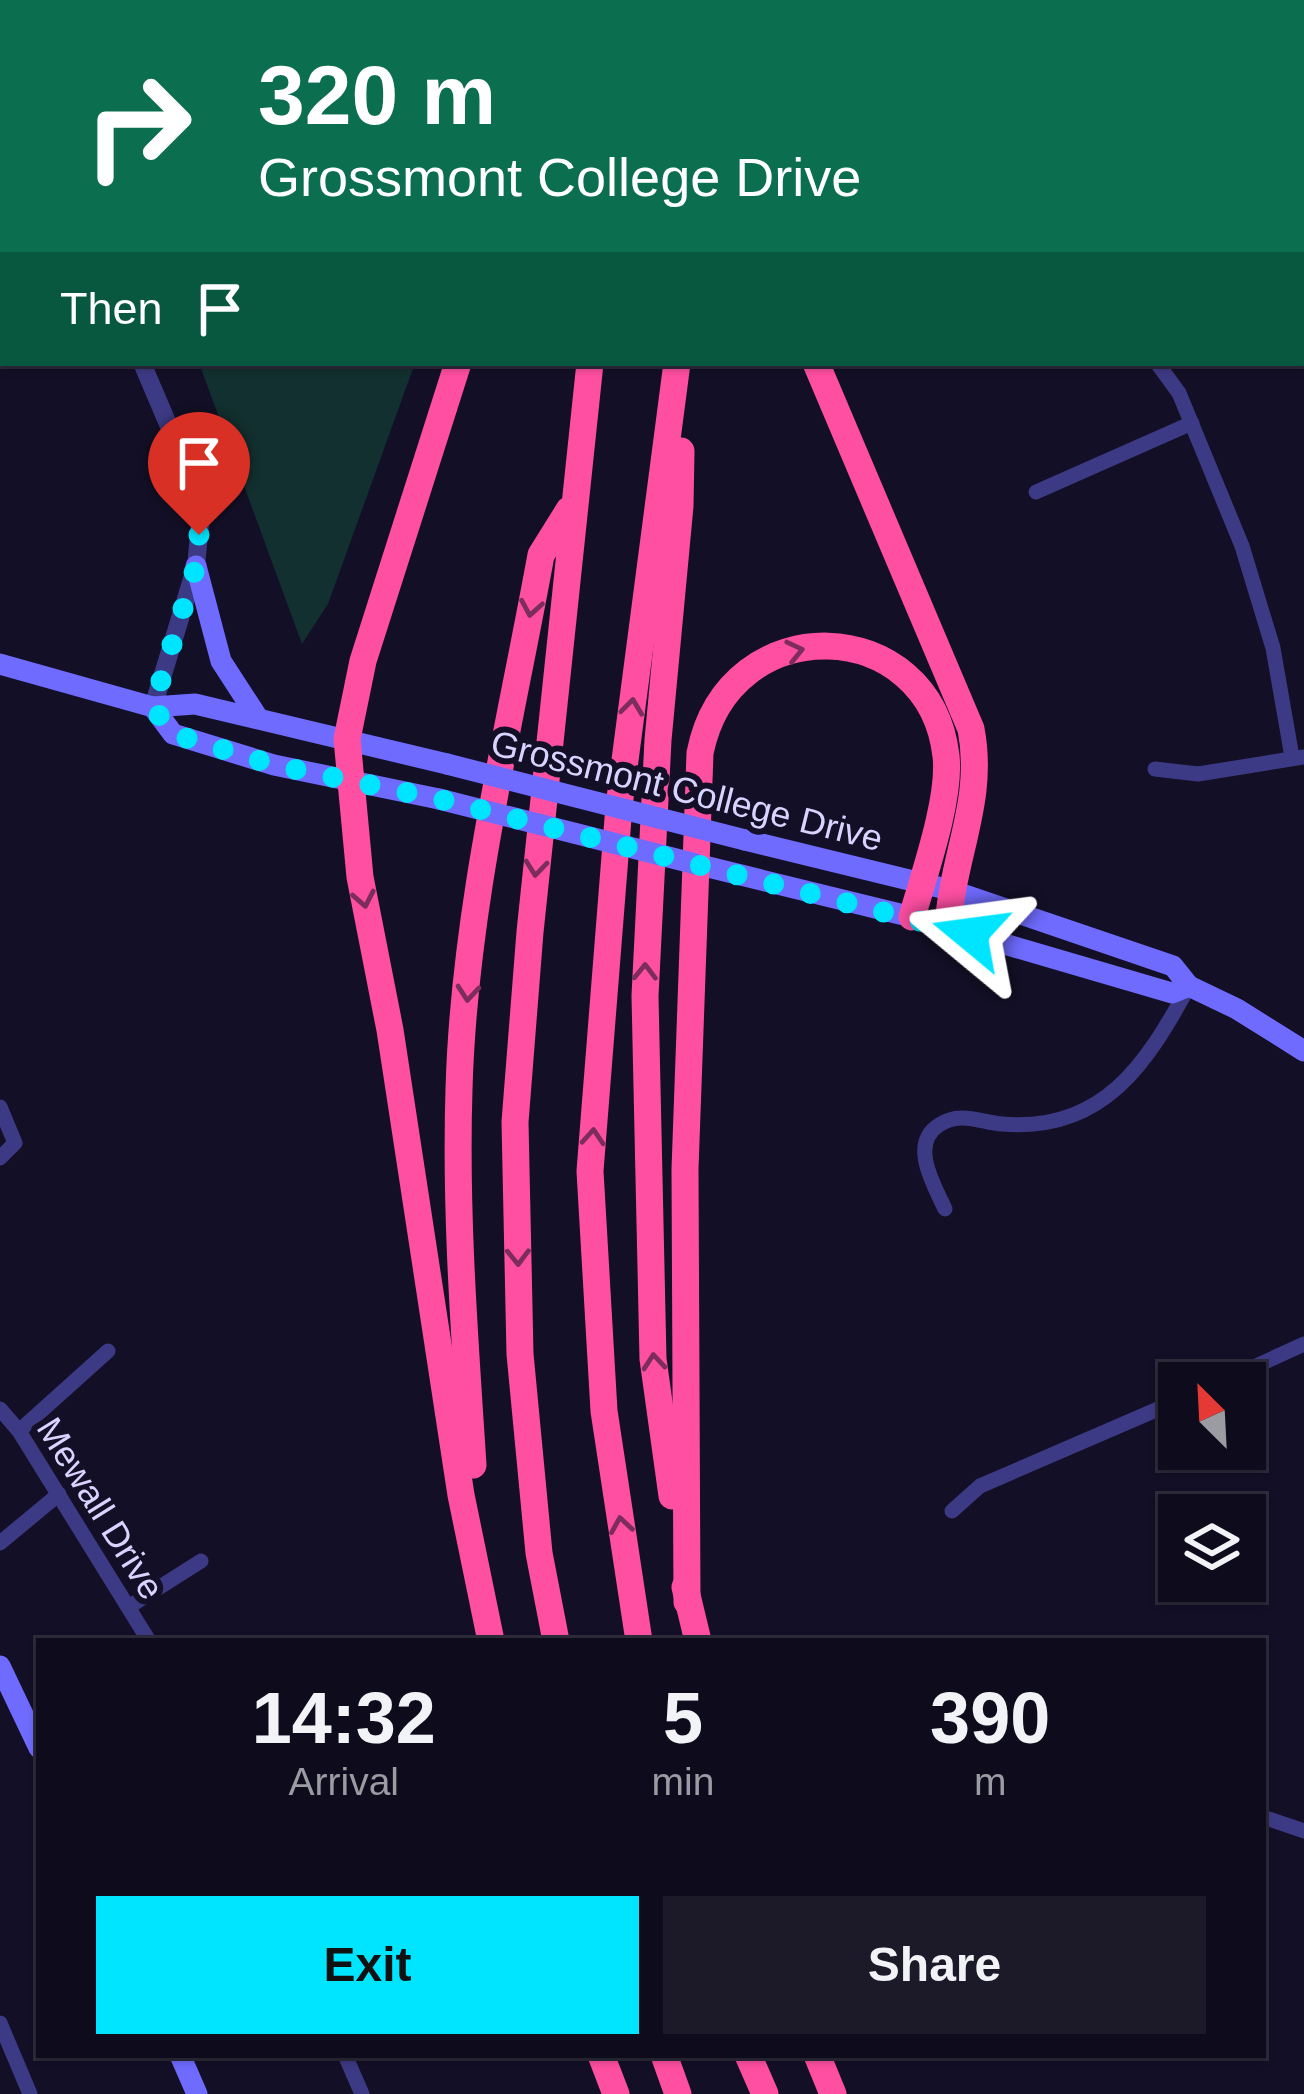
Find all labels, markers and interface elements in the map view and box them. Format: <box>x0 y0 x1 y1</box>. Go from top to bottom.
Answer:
icon: right <box>60 48 216 204</box>
text: 320 m <box>258 48 496 142</box>
text: Grossmont College Drive <box>258 147 861 207</box>
icon: arrive <box>187 276 253 342</box>
text: Then <box>60 283 163 334</box>
pin <box>148 412 250 535</box>
icon: arrive <box>166 430 232 496</box>
one-way arrow <box>520 598 545 618</box>
one-way arrow <box>784 639 804 664</box>
one-way arrow <box>618 697 644 717</box>
street label: Grossmont College Drive <box>487 722 887 859</box>
one-way arrow <box>524 859 549 878</box>
position arrow <box>907 871 1033 997</box>
one-way arrow <box>350 889 376 909</box>
one-way arrow <box>632 962 658 981</box>
one-way arrow <box>456 984 481 1003</box>
one-way arrow <box>579 1127 605 1146</box>
one-way arrow <box>504 1248 530 1267</box>
one-way arrow <box>642 1352 668 1371</box>
north arrow <box>1158 1362 1266 1470</box>
map controls <box>1158 1362 1266 1602</box>
street label: Mewall Drive <box>29 1410 173 1606</box>
button: layers <box>1158 1494 1266 1602</box>
one-way arrow <box>609 1516 635 1535</box>
text: 14:32 <box>252 1678 436 1758</box>
text: 5 <box>663 1678 703 1758</box>
text: 390 <box>930 1678 1050 1758</box>
text: Arrival <box>289 1760 399 1803</box>
text: min <box>652 1760 714 1803</box>
text: m <box>974 1760 1006 1803</box>
button: Exit <box>96 1896 639 2034</box>
button: Share <box>663 1896 1206 2034</box>

